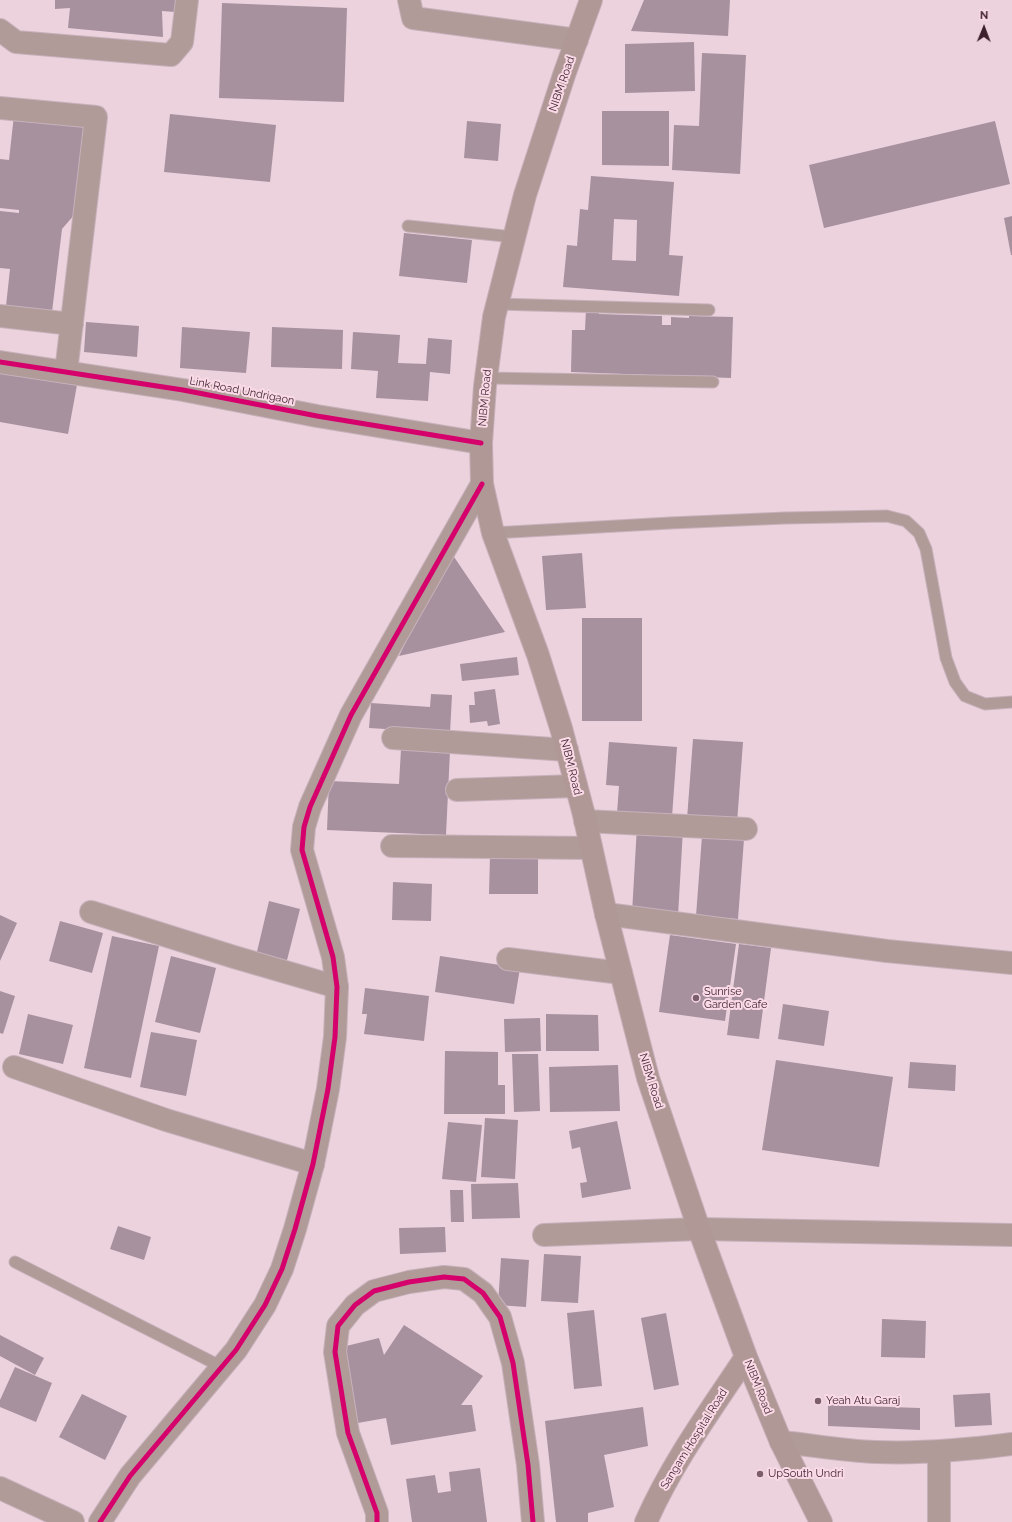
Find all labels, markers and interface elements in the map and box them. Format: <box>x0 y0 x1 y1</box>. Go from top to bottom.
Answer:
north arrow <box>964 8 1004 48</box>
text: N <box>980 9 989 22</box>
street label: NIBM Road <box>546 55 578 113</box>
street label: NIBM Road <box>476 369 494 427</box>
street label: Link Road Undrigaon <box>188 374 296 408</box>
street label: NIBM Road <box>558 738 584 796</box>
place label: Sunrise Garden Cafe <box>704 985 768 1011</box>
marker: Sunrise Garden Cafe <box>691 993 701 1003</box>
street label: NIBM Road <box>636 1052 666 1110</box>
street label: NIBM Road <box>741 1358 775 1416</box>
street label: Sangam Hospital Road <box>658 1386 730 1492</box>
place label: Yeah Atu Garaj <box>826 1394 900 1408</box>
marker: Yeah Atu Garaj <box>813 1396 823 1406</box>
place label: UpSouth Undri <box>768 1467 843 1481</box>
marker: UpSouth Undri <box>755 1469 765 1479</box>

